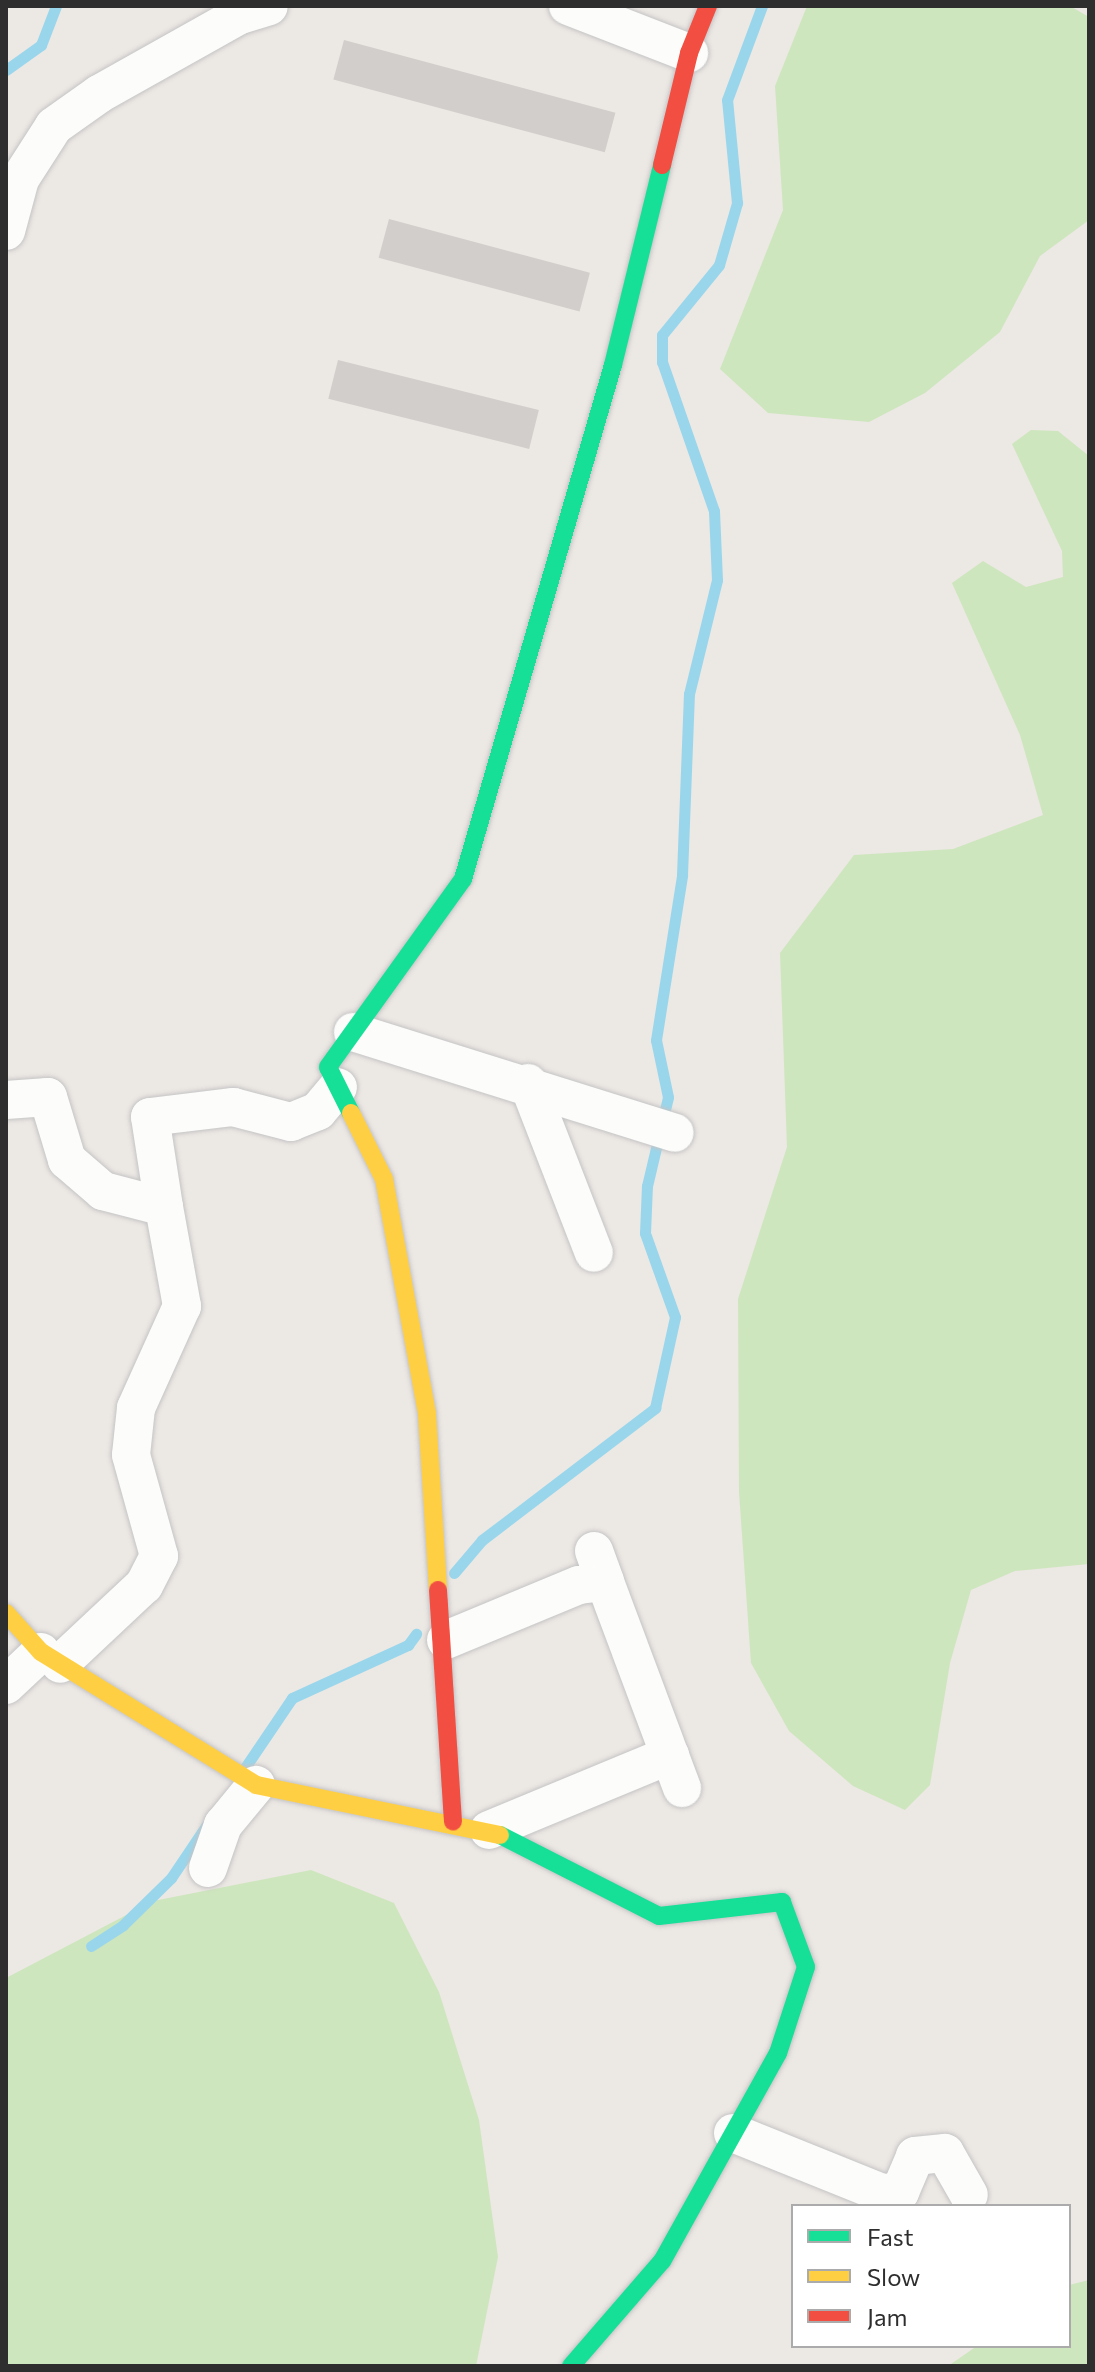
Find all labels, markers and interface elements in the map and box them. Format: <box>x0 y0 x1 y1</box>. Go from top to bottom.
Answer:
legend <box>791 2204 1071 2348</box>
text: Fast <box>867 2222 914 2251</box>
text: Slow <box>867 2262 920 2291</box>
text: Jam <box>867 2302 907 2331</box>

